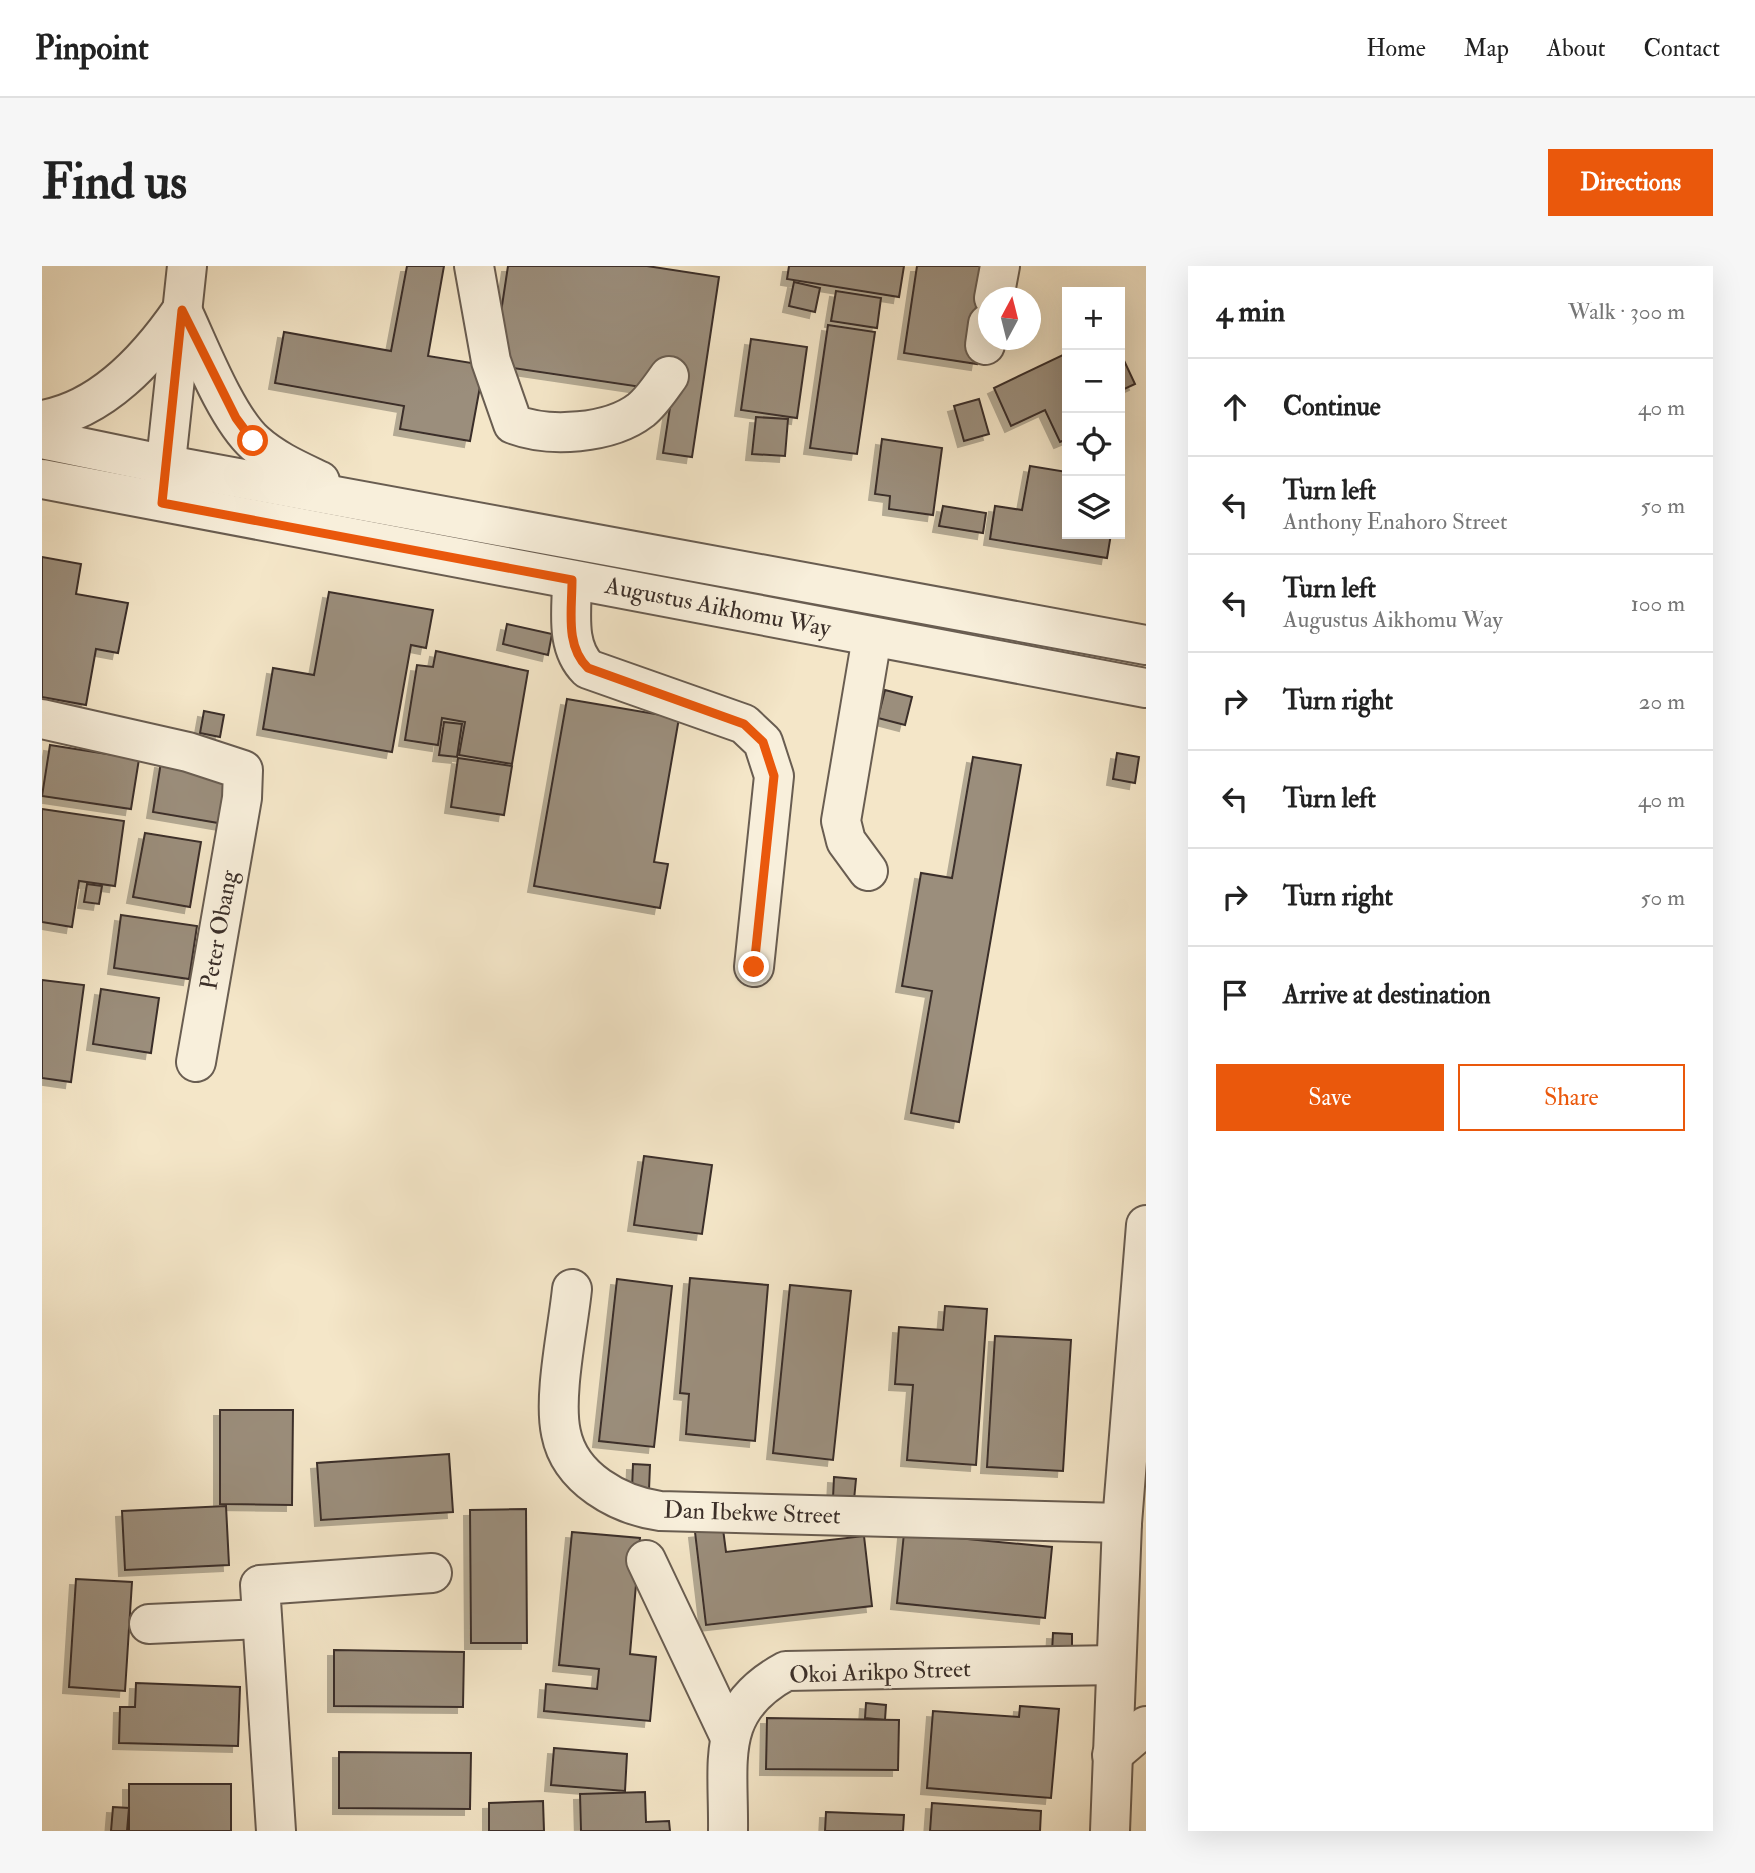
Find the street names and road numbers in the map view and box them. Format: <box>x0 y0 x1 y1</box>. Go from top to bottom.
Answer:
street label: Augustus Aikhomu Way <box>602 570 834 644</box>
street label: Peter Obang <box>193 867 245 992</box>
street label: Dan Ibekwe Street <box>663 1494 841 1532</box>
street label: Okoi Arikpo Street <box>789 1653 972 1691</box>

